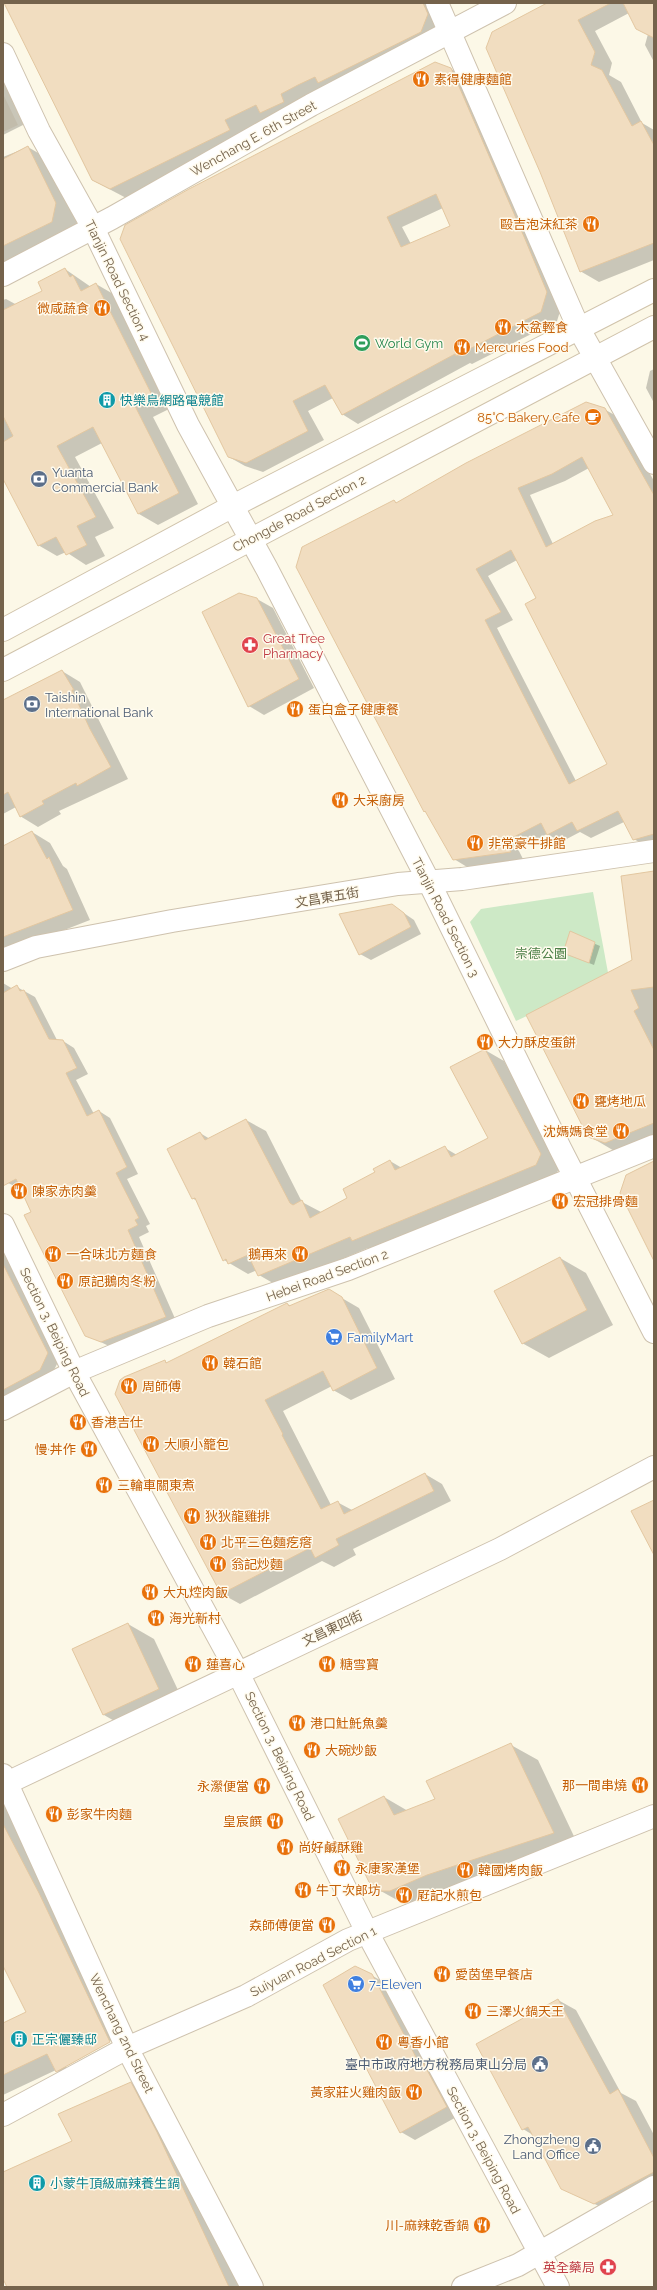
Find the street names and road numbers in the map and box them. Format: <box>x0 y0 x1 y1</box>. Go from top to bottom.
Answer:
street label: Wenchang E. 6th Street <box>188 97 319 179</box>
street label: Tianjin Road Section 4 <box>82 218 153 343</box>
street label: Chongde Road Section 2 <box>230 472 369 555</box>
street label: Tianjin Road Section 3 <box>409 855 482 979</box>
street label: 文昌東五街 <box>294 884 360 911</box>
street label: Hebei Road Section 2 <box>264 1246 390 1305</box>
street label: Section 3, Beiping Road <box>17 1265 92 1399</box>
street label: 文昌東四街 <box>300 1608 365 1649</box>
street label: Section 3, Beiping Road <box>242 1689 317 1823</box>
street label: Suiyuan Road Section 1 <box>248 1923 379 2000</box>
street label: Wenchang 2nd Street <box>86 1971 157 2096</box>
street label: Section 3, Beiping Road <box>444 2084 523 2216</box>

